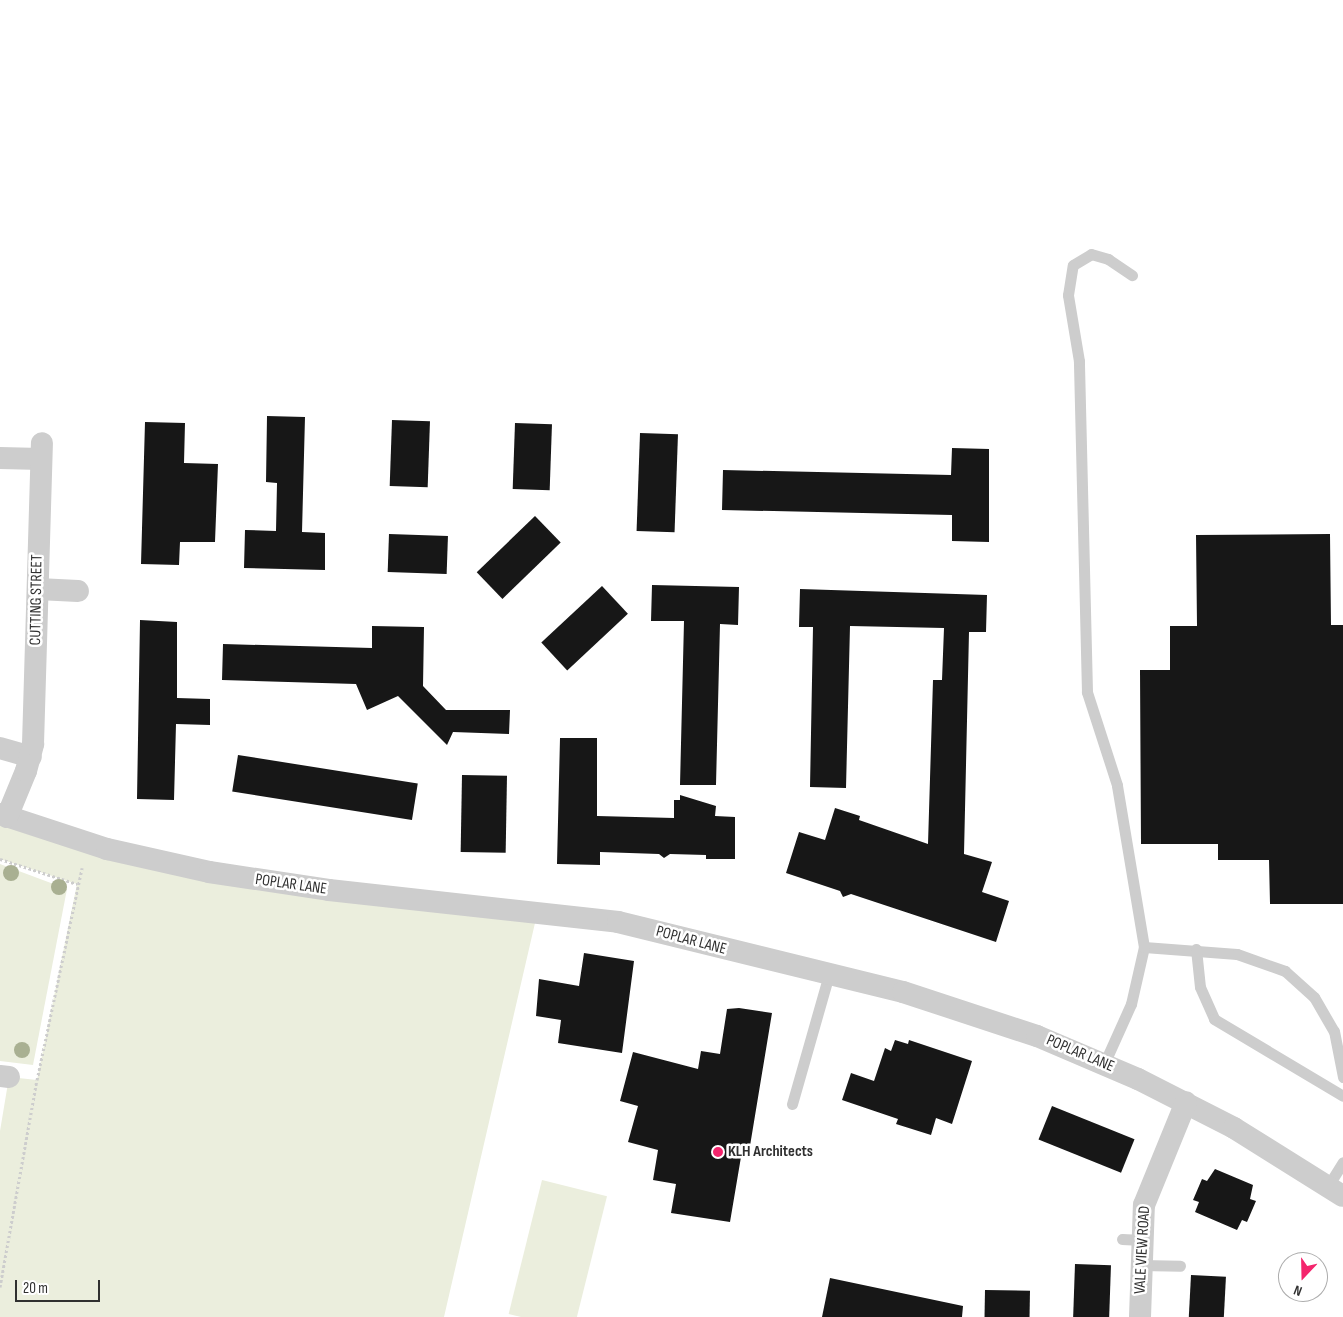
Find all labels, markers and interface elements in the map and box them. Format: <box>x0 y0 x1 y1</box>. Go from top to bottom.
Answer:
street label: CUTTING STREET <box>27 554 47 646</box>
street label: POPLAR LANE <box>254 870 328 900</box>
street label: POPLAR LANE <box>654 922 728 960</box>
street label: POPLAR LANE <box>1043 1031 1117 1077</box>
place label: KLH Architects <box>728 1142 813 1162</box>
marker: KLH Architects <box>712 1146 724 1158</box>
street label: VALE VIEW ROAD <box>1131 1205 1155 1295</box>
north arrow <box>1278 1252 1328 1302</box>
scale bar <box>18 1270 102 1302</box>
text: 20 m <box>23 1279 48 1298</box>
text: N <box>1291 1281 1304 1300</box>

